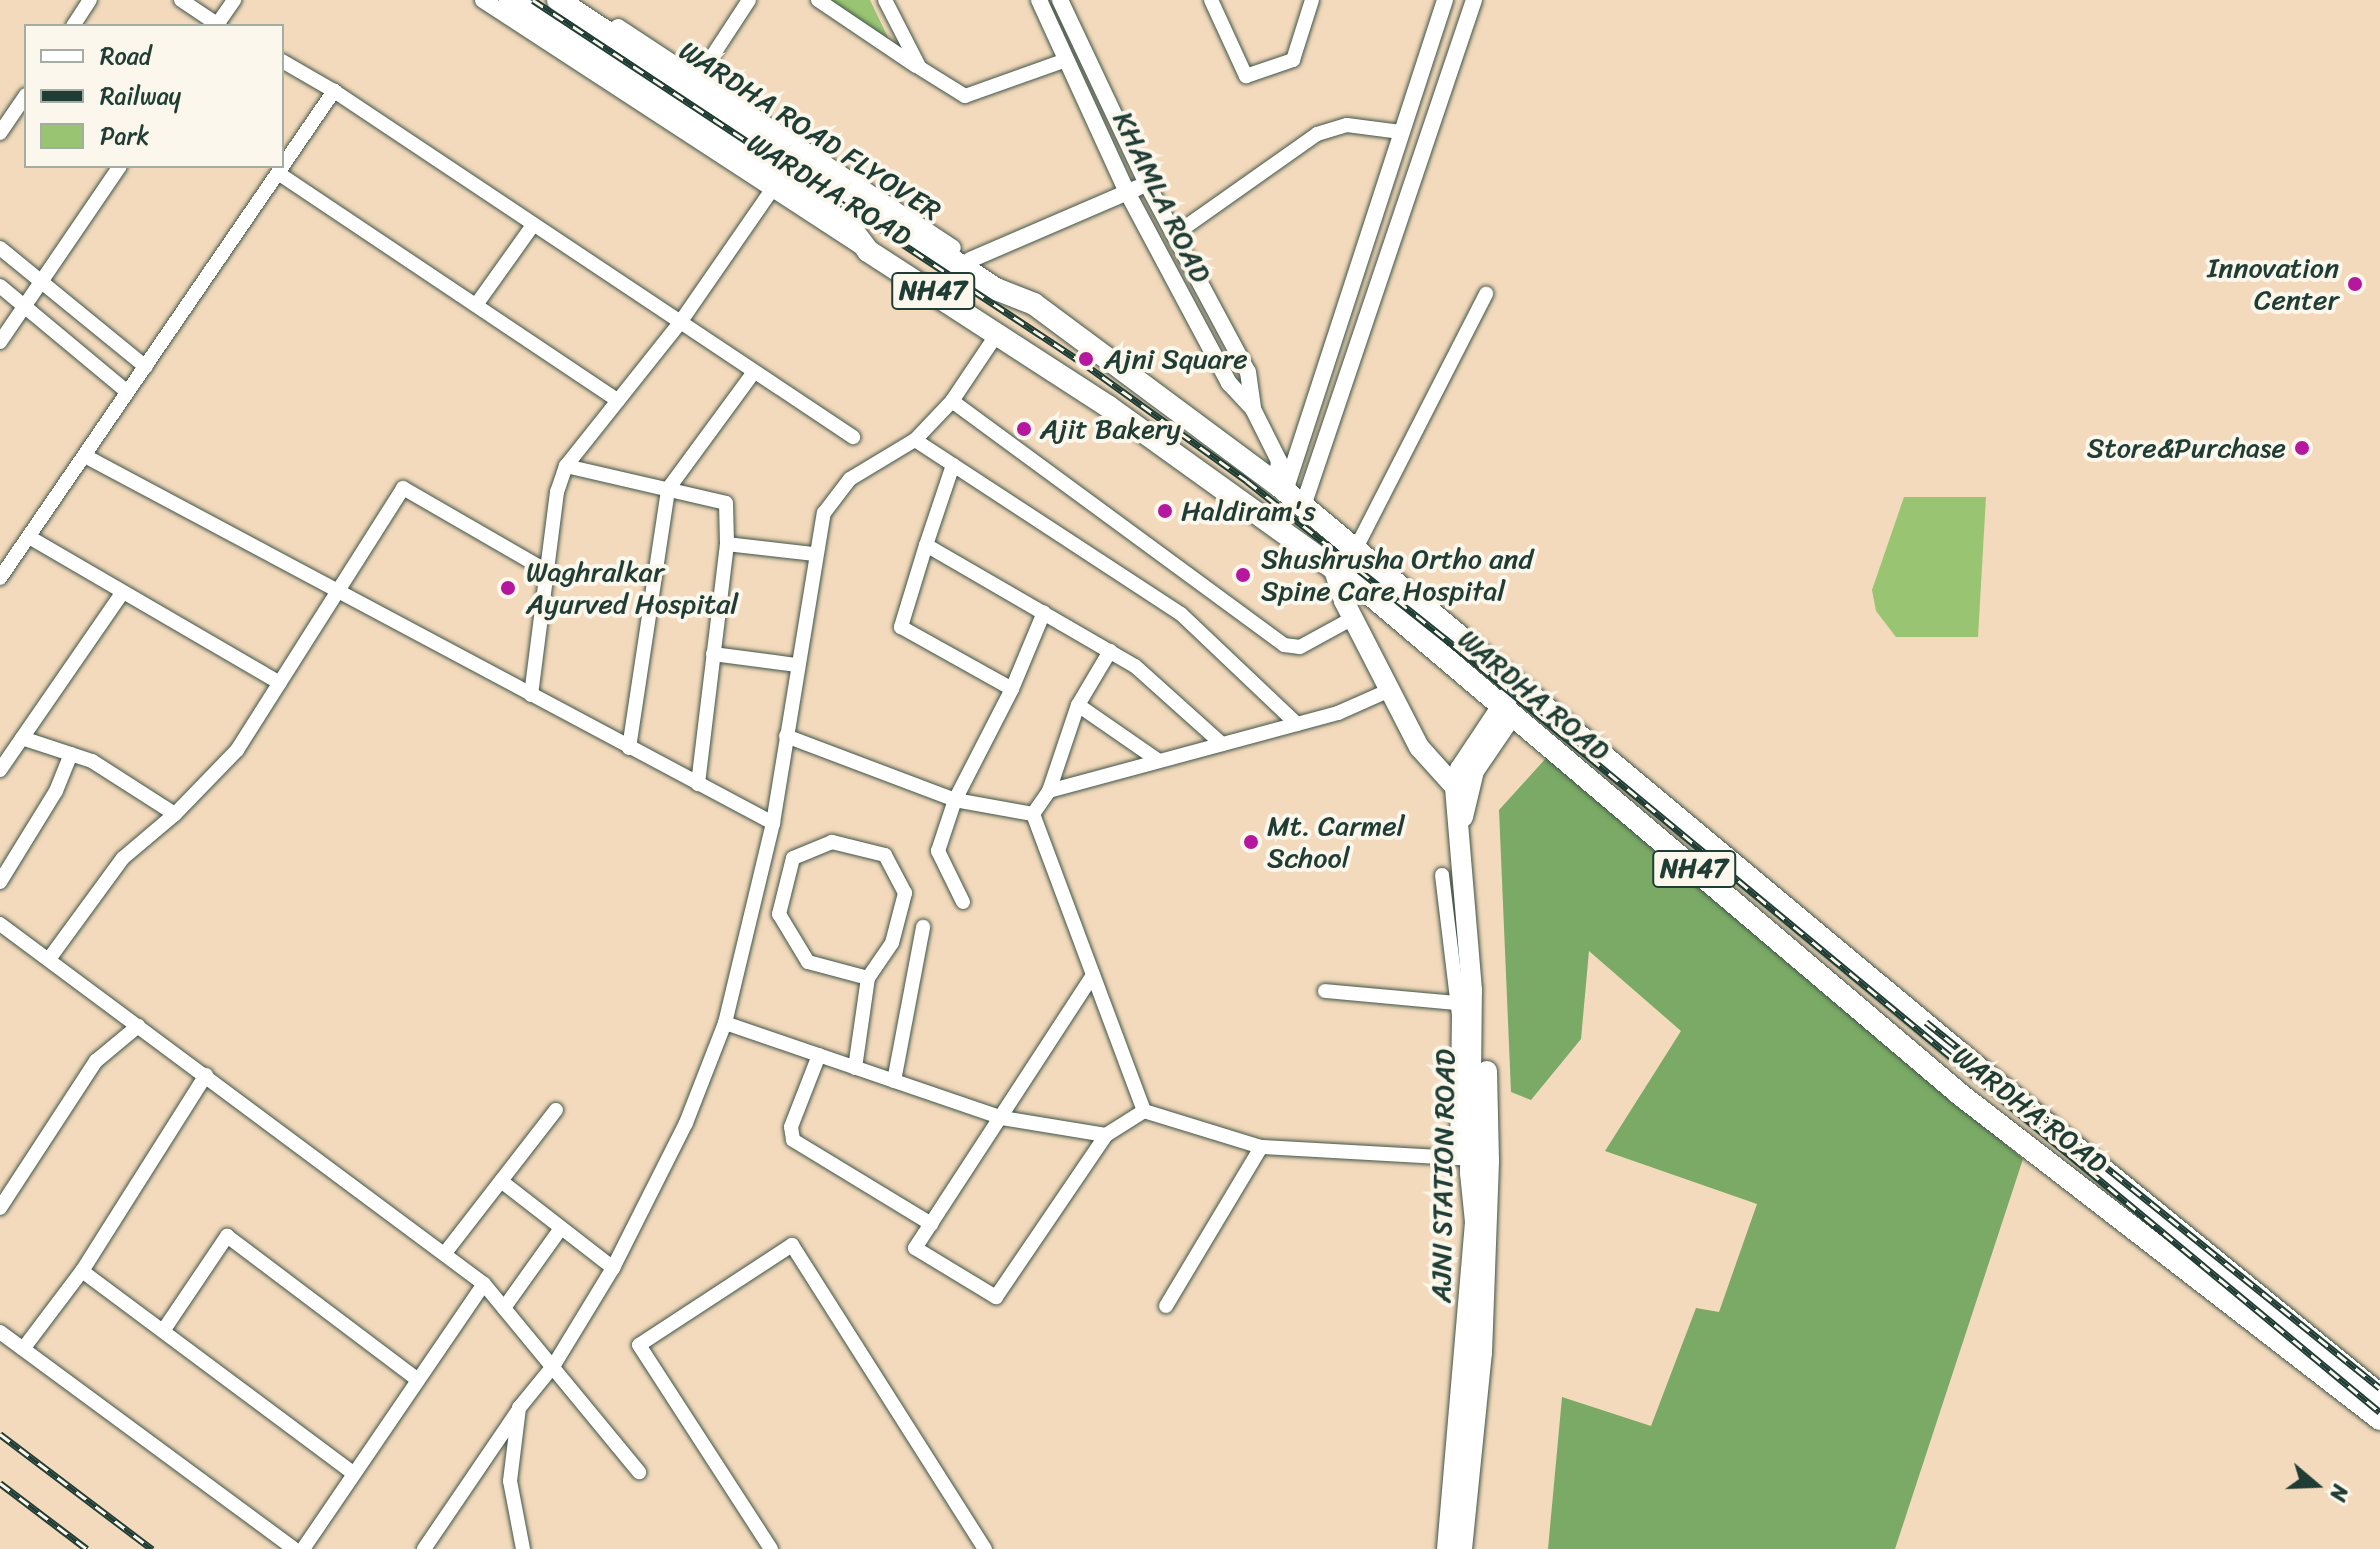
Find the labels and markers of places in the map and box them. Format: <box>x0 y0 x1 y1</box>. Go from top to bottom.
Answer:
place label: Innovation Center <box>2207 251 2339 317</box>
marker: Innovation Center <box>2346 275 2364 293</box>
place label: Ajni Square <box>1104 342 1247 376</box>
marker: Ajni Square <box>1075 348 1097 370</box>
place label: Ajit Bakery <box>1040 412 1182 446</box>
marker: Ajit Bakery <box>1015 420 1033 438</box>
place label: Store&Purchase <box>2087 431 2286 465</box>
marker: Store&Purchase <box>2293 439 2311 457</box>
place label: Haldiram's <box>1181 494 1316 528</box>
marker: Haldiram's <box>1156 502 1174 520</box>
place label: Shushrusha Ortho and Spine Care Hospital <box>1261 542 1533 608</box>
place label: Waghralkar Ayurved Hospital <box>526 555 738 621</box>
marker: Shushrusha Ortho and Spine Care Hospital <box>1232 564 1254 586</box>
marker: Waghralkar Ayurved Hospital <box>497 577 519 599</box>
place label: Mt. Carmel School <box>1267 809 1405 875</box>
marker: Mt. Carmel School <box>1242 833 1260 851</box>

